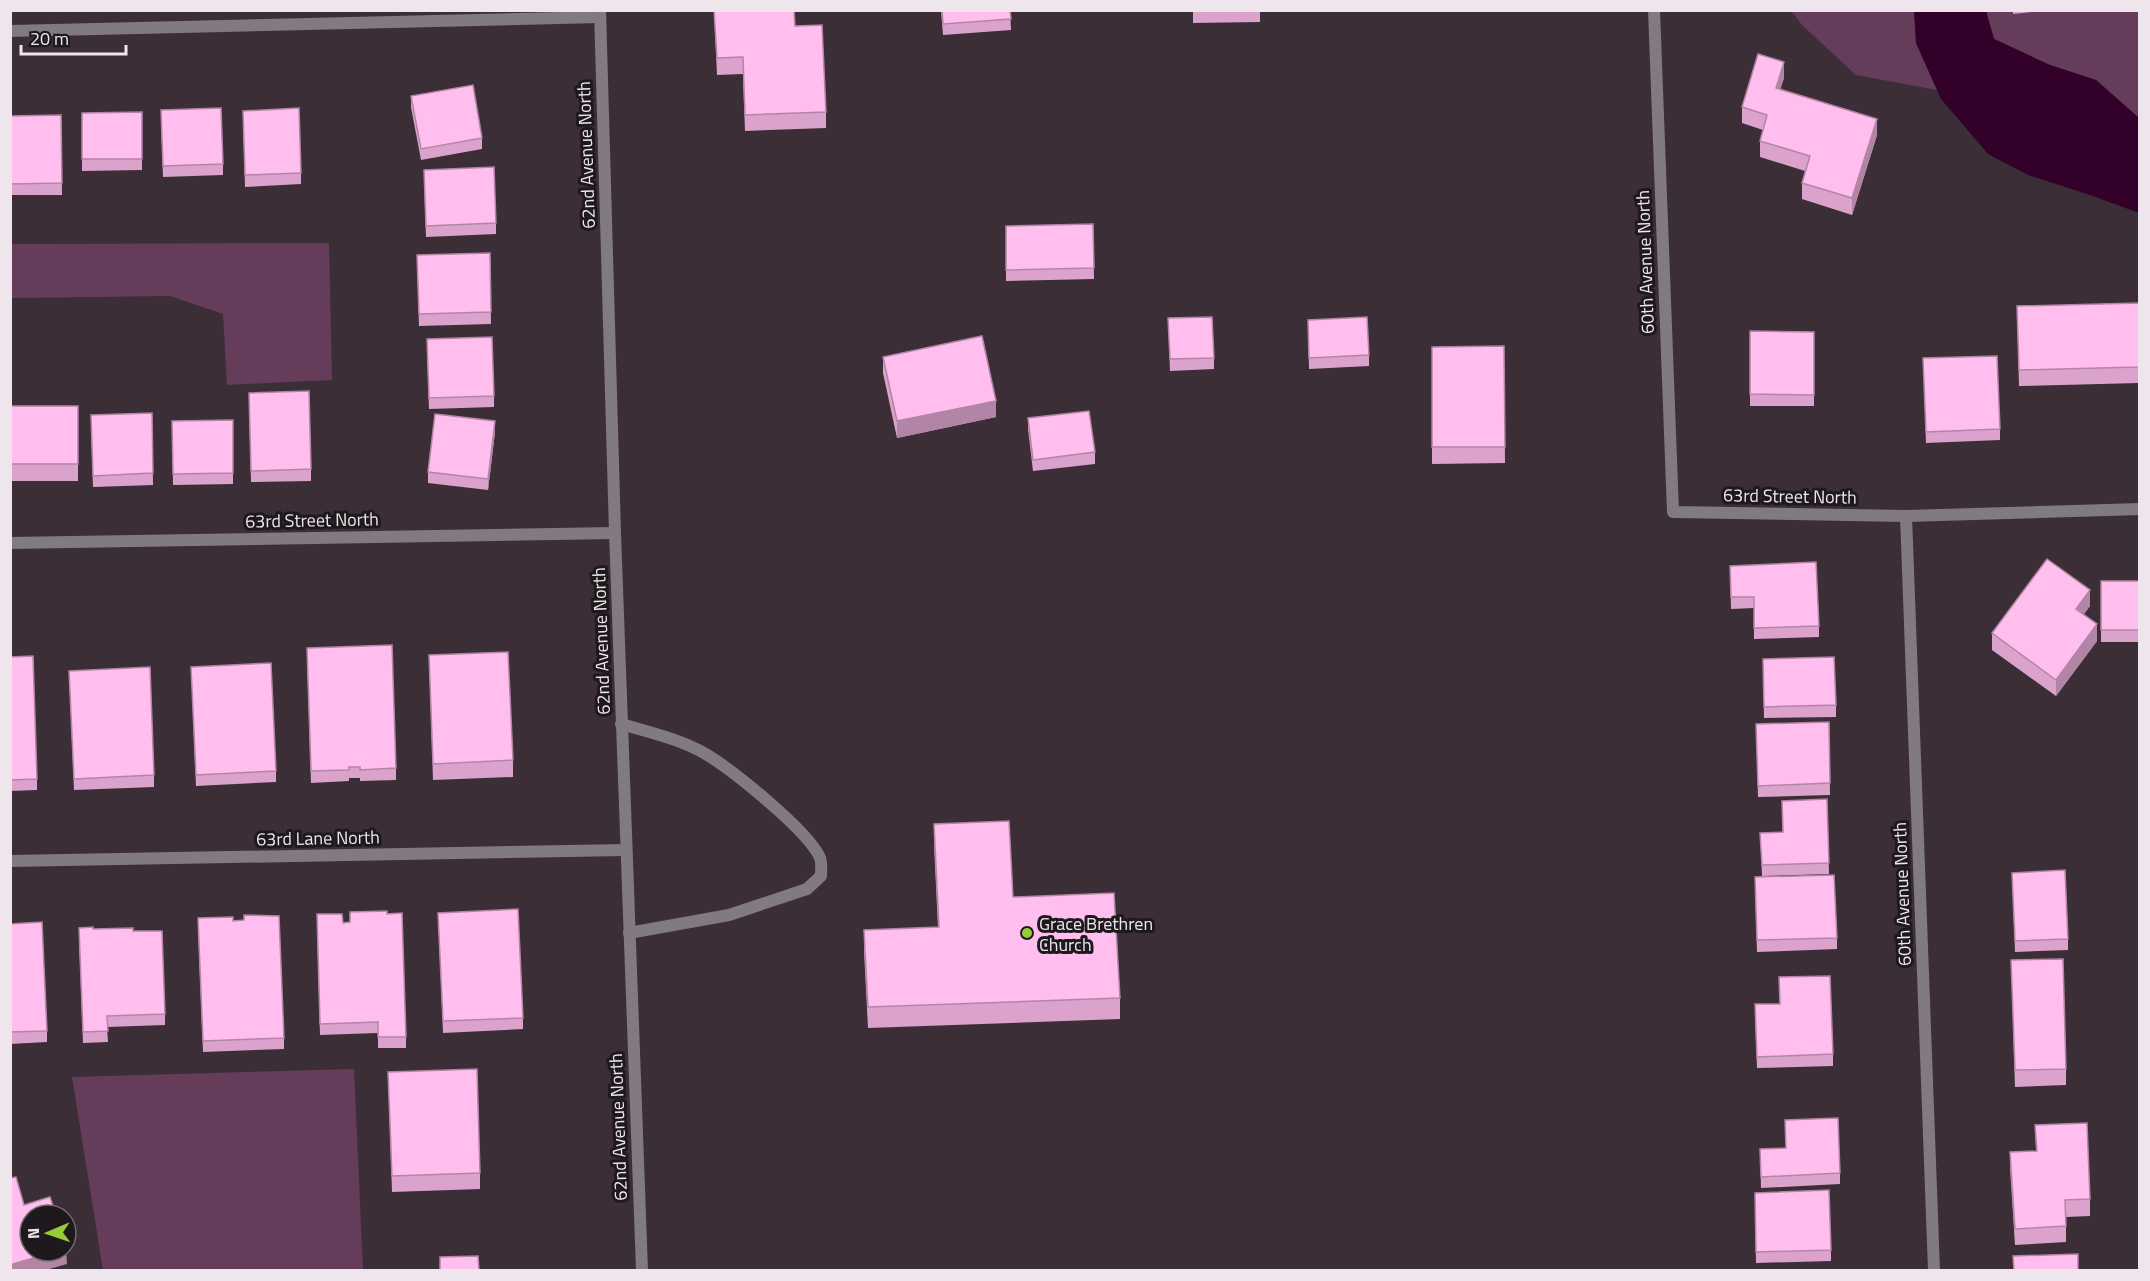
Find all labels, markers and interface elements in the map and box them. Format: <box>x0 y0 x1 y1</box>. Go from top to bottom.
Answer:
scale bar <box>21 18 126 56</box>
text: 20 m <box>30 25 69 52</box>
street label: 62nd Avenue North <box>570 81 602 229</box>
street label: 60th Avenue North <box>1629 189 1661 335</box>
street label: 63rd Street North <box>1723 481 1857 511</box>
street label: 63rd Street North <box>245 505 379 535</box>
street label: 62nd Avenue North <box>585 567 617 715</box>
street label: 60th Avenue North <box>1886 821 1918 967</box>
street label: 63rd Lane North <box>256 823 380 853</box>
place label: Grace Brethren Church <box>1039 910 1153 958</box>
marker: Grace Brethren Church <box>1020 926 1034 940</box>
street label: 62nd Avenue North <box>602 1053 634 1201</box>
north arrow <box>18 1203 78 1263</box>
text: N <box>21 1228 45 1239</box>

